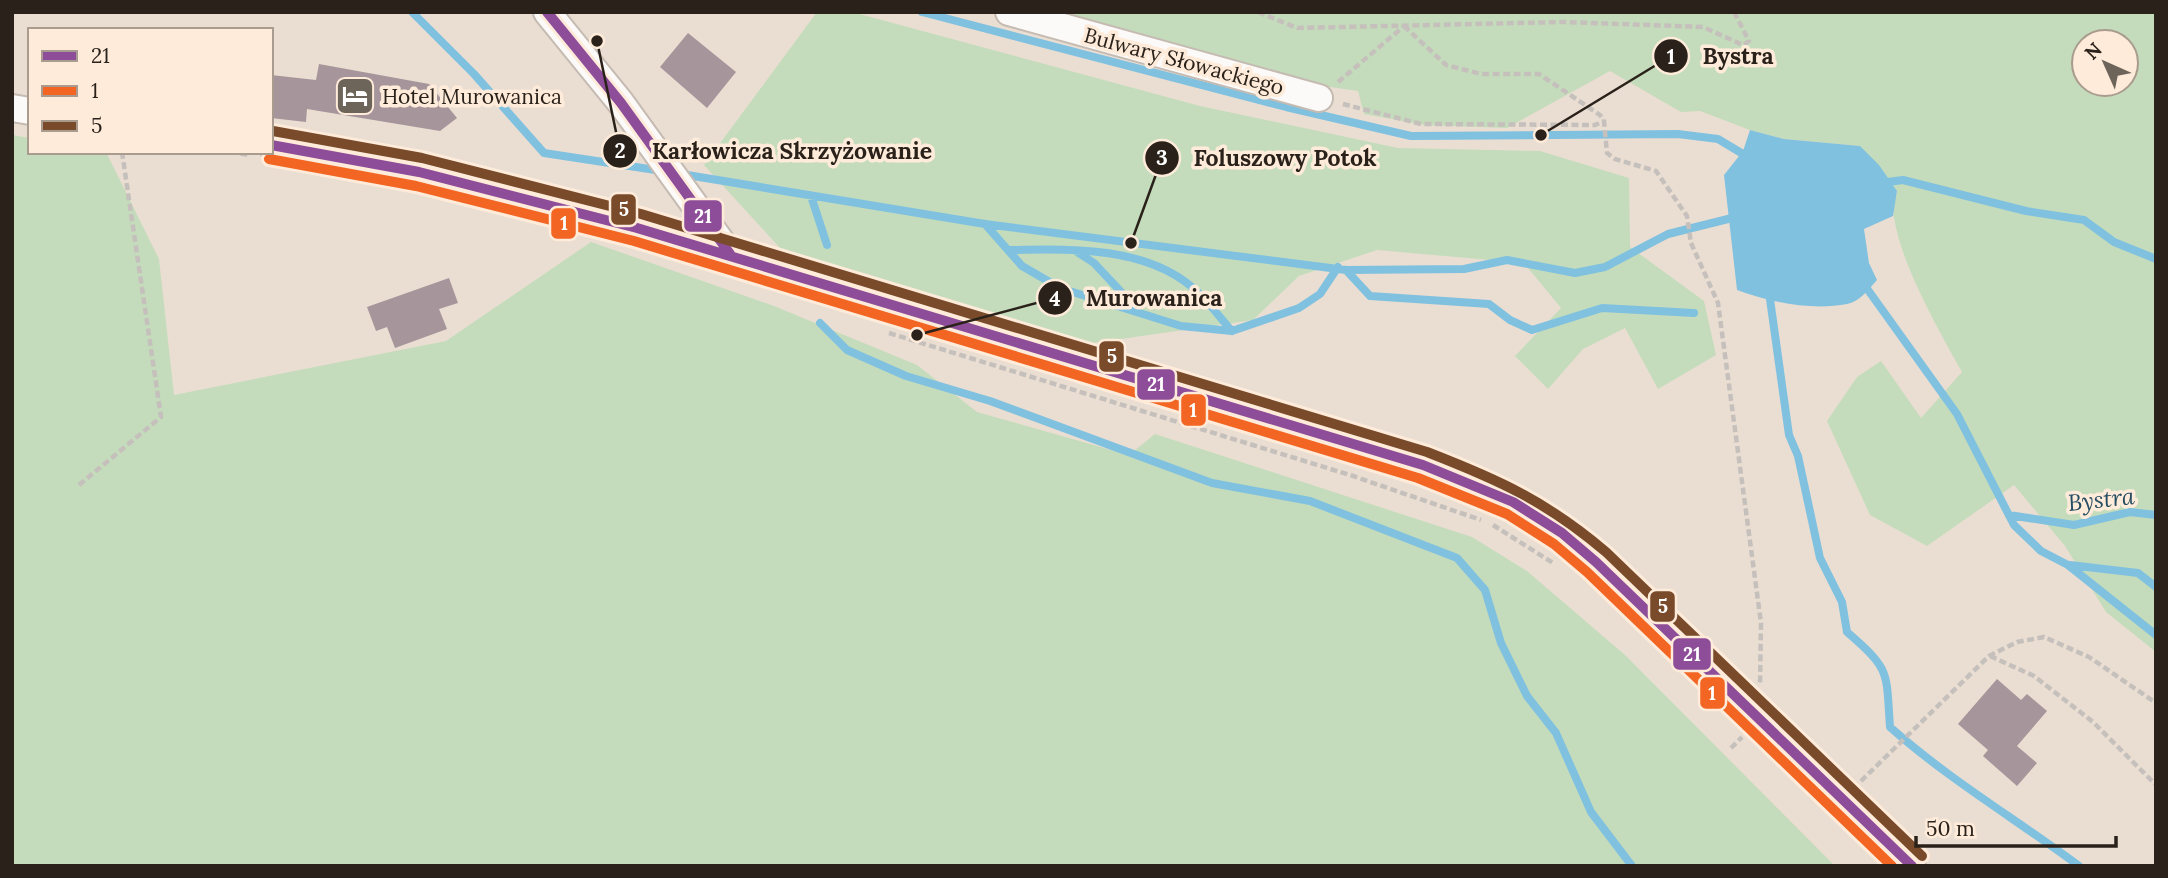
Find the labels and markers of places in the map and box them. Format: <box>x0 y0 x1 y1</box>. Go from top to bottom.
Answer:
callout: Bystra <box>1653 34 1788 78</box>
hotel icon: Hotel Murowanica <box>334 75 376 117</box>
place label: Hotel Murowanica <box>382 83 562 110</box>
callout: Karłowicza Skrzyżowanie <box>603 129 946 173</box>
callout: Foluszowy Potok <box>1145 136 1391 180</box>
callout: Murowanica <box>1037 276 1237 320</box>

